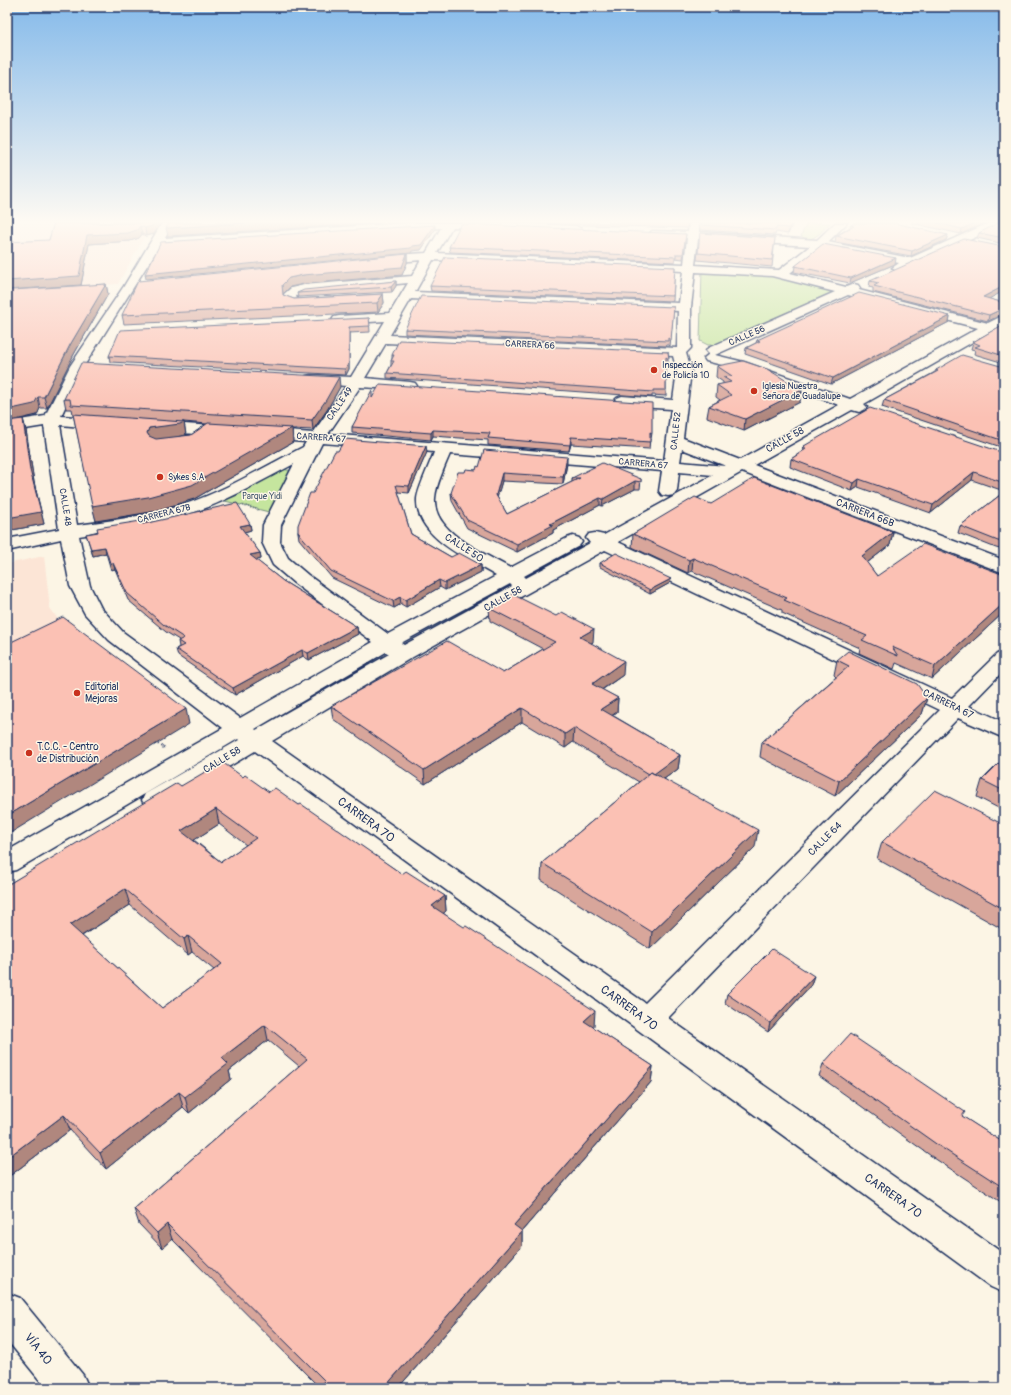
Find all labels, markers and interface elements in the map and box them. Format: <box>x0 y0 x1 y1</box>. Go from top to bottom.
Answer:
street label: CALLE 56 <box>727 323 767 349</box>
street label: CARRERA 66 <box>505 338 555 352</box>
place label: Inspección de Policía 10 <box>662 360 709 381</box>
marker: Inspección de Policía 10 <box>649 365 659 375</box>
place label: Iglesia Nuestra Señora de Guadalupe <box>762 381 841 402</box>
street label: CALLE 49 <box>325 385 356 423</box>
marker: Iglesia Nuestra Señora de Guadalupe <box>749 386 759 396</box>
street label: CALLE 52 <box>669 411 683 451</box>
street label: CALLE 58 <box>764 425 806 455</box>
street label: CARRERA 67 <box>296 431 346 445</box>
street label: CARRERA 67 <box>618 456 668 472</box>
marker: Sykes S.A <box>155 472 165 482</box>
place label: Sykes S.A <box>168 472 204 483</box>
street label: CALLE 48 <box>57 487 73 527</box>
park label: Parque Yidi <box>242 491 282 502</box>
street label: CARRERA 66B <box>834 496 896 530</box>
street label: CARRERA 67B <box>136 502 192 526</box>
street label: CALLE 50 <box>442 531 486 565</box>
street label: CALLE 58 <box>482 584 524 614</box>
place label: Editorial Mejoras <box>85 681 119 705</box>
street label: CARRERA 67 <box>921 687 976 722</box>
marker: Editorial Mejoras <box>72 688 82 698</box>
place label: T.C.C. - Centro de Distribución <box>37 741 99 765</box>
street label: CALLE 58 <box>201 744 243 776</box>
marker: T.C.C. - Centro de Distribución <box>24 748 34 758</box>
street label: CARRERA 70 <box>334 794 398 846</box>
street label: CALLE 64 <box>806 819 845 858</box>
street label: CARRERA 70 <box>597 982 661 1034</box>
street label: CARRERA 70 <box>861 1171 925 1221</box>
street label: VÍA 40 <box>21 1330 56 1368</box>

